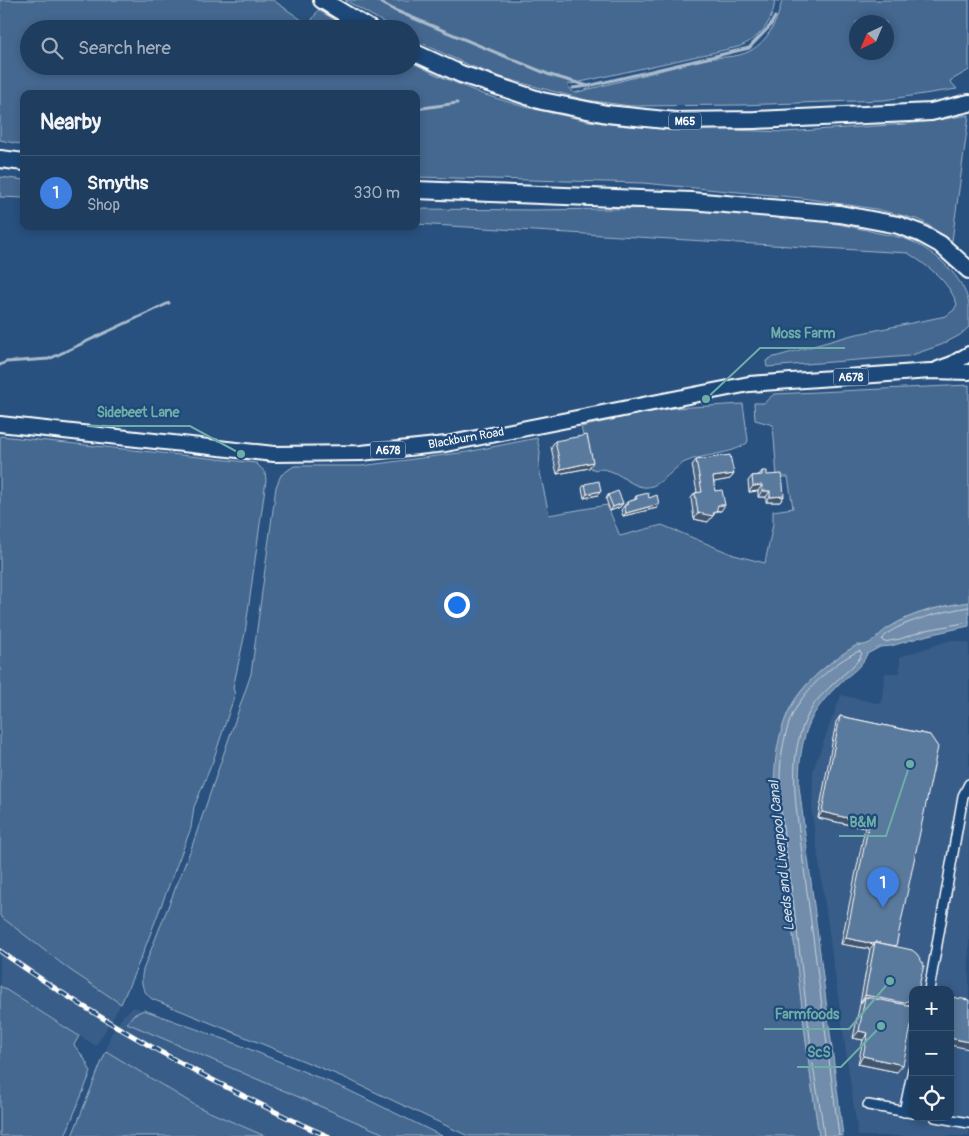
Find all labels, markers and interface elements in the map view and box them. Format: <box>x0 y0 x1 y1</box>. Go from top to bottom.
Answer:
north arrow <box>849 15 894 60</box>
search box <box>20 20 420 75</box>
icon: search <box>38 34 66 62</box>
text: Search here <box>78 36 171 60</box>
text: Nearby <box>40 109 101 136</box>
road number: M65 <box>669 112 701 130</box>
text: Smyths <box>87 171 148 195</box>
text: 1 <box>53 183 59 203</box>
text: 330 m <box>354 183 400 203</box>
text: Shop <box>87 195 120 215</box>
callout: Moss Farm <box>760 319 845 348</box>
text: Moss Farm <box>771 325 836 342</box>
road number: A678 <box>834 368 868 386</box>
callout: Sidebeet Lane <box>87 397 190 426</box>
text: Sidebeet Lane <box>97 404 180 421</box>
street label: Blackburn Road <box>427 424 505 453</box>
road number: A678 <box>370 442 406 458</box>
your location <box>444 592 470 618</box>
water label: Leeds and Liverpool Canal <box>765 778 798 932</box>
callout: B&M <box>839 807 886 836</box>
text: B&M <box>850 814 876 831</box>
pin: 1 <box>867 867 899 908</box>
map controls <box>909 986 954 1121</box>
button: + <box>909 986 954 1031</box>
callout: Farmfoods <box>764 1000 849 1029</box>
text: Farmfoods <box>775 1006 840 1023</box>
button: − <box>909 1031 954 1076</box>
callout: ScS <box>797 1038 841 1067</box>
text: ScS <box>807 1044 831 1061</box>
button: locate <box>909 1076 954 1121</box>

